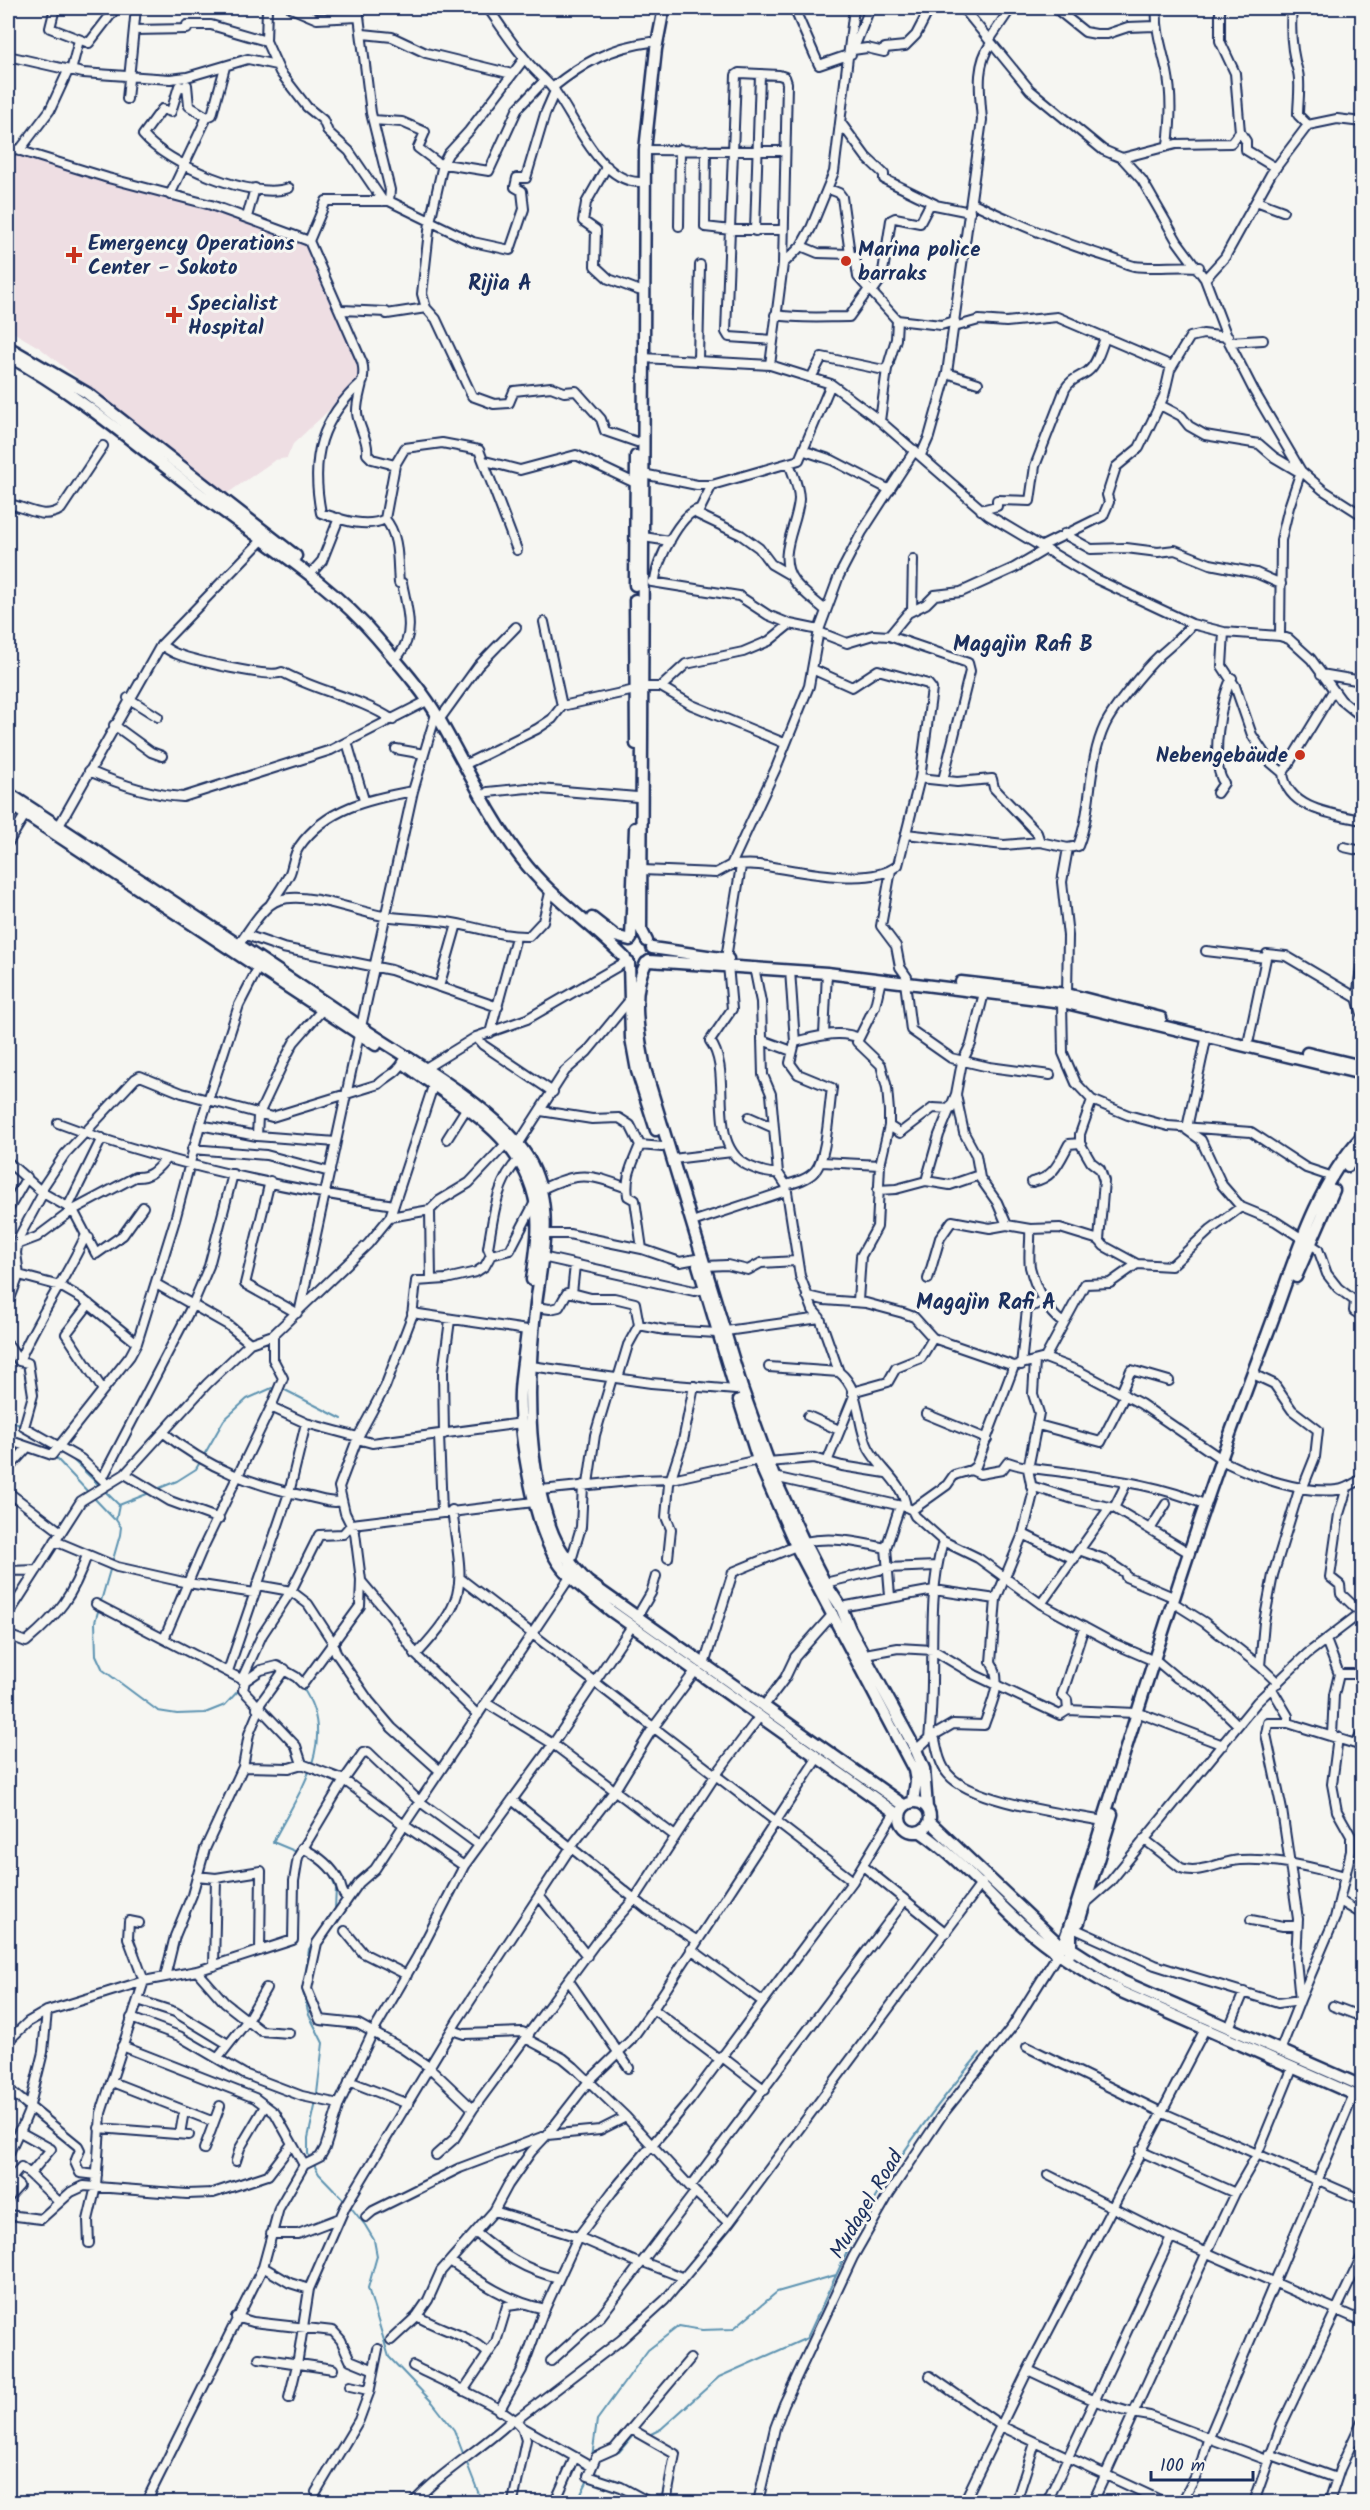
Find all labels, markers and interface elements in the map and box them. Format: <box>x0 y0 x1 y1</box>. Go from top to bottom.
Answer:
place label: Emergency Operations Center - Sokoto <box>88 228 295 285</box>
place label: Marina police barraks <box>858 234 981 291</box>
marker: Emergency Operations Center - Sokoto <box>65 246 83 264</box>
marker: Marina police barraks <box>839 254 853 268</box>
district label: Rijia A <box>468 267 532 302</box>
place label: Specialist Hospital <box>188 288 278 345</box>
marker: Specialist Hospital <box>165 306 183 324</box>
district label: Magajin Rafi B <box>953 628 1093 663</box>
place label: Nebengebäude <box>1156 740 1288 773</box>
marker: Nebengebäude <box>1293 748 1307 762</box>
district label: Magajin Rafi A <box>916 1286 1056 1321</box>
street label: Mudagel Road <box>822 2144 913 2266</box>
scale bar <box>1151 2444 1253 2482</box>
text: 100 m <box>1160 2452 1205 2481</box>

